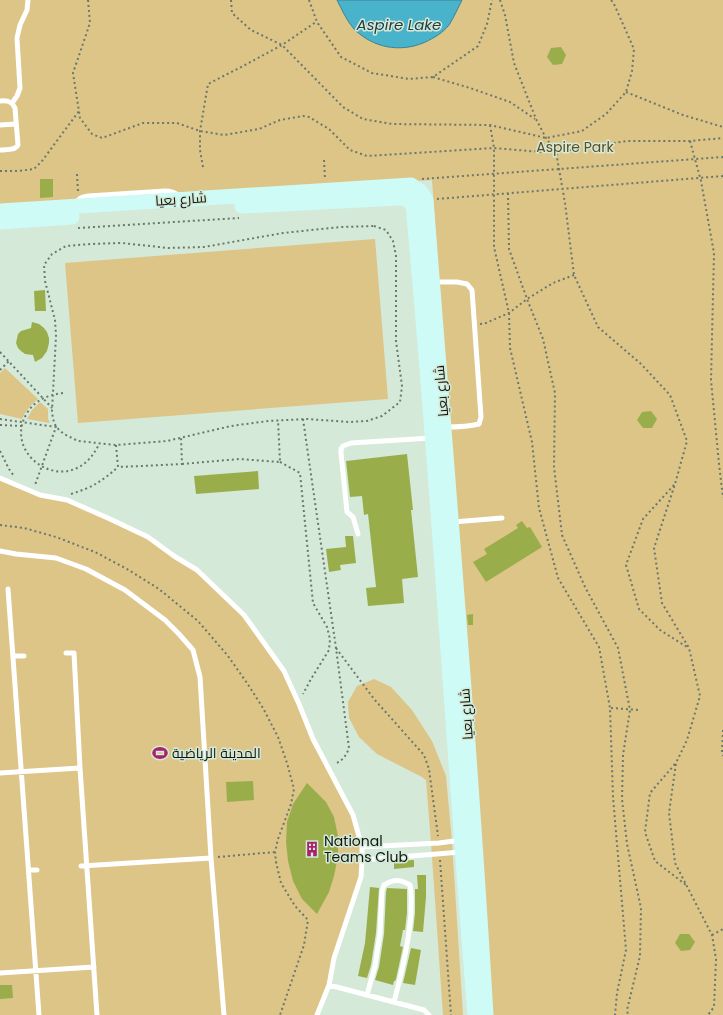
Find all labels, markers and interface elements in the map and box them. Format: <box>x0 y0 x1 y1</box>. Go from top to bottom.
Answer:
water label: Aspire Lake <box>356 14 441 35</box>
park label: Aspire Park <box>536 137 614 157</box>
street label: شارع بعيا <box>154 187 208 211</box>
street label: شارع بعيا <box>429 364 453 418</box>
street label: شارع بعيا <box>454 687 478 741</box>
place label: المدينة الرياضية <box>172 743 261 763</box>
sports icon: المدينة الرياضية <box>151 744 169 762</box>
place label: National Teams Club <box>324 831 408 867</box>
building icon: National Teams Club <box>303 840 321 858</box>

